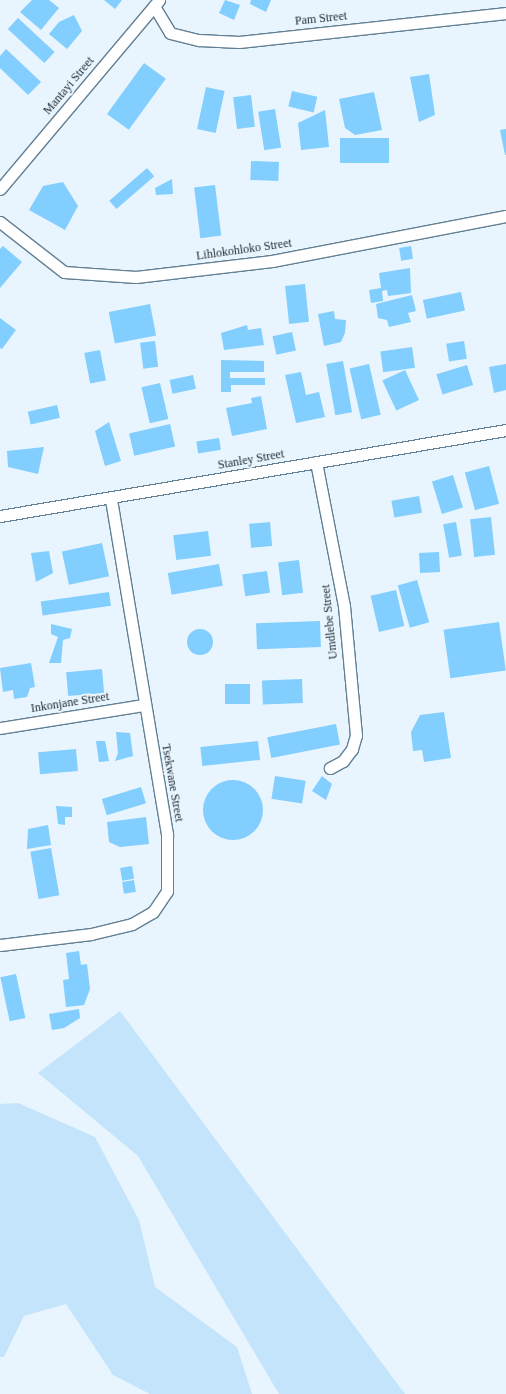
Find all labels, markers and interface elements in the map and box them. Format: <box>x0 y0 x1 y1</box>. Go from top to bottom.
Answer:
street label: Pam Street <box>294 9 348 29</box>
street label: Mantayi Street <box>41 54 97 118</box>
street label: Lihlokohloko Street <box>195 236 293 264</box>
street label: Stanley Street <box>217 447 285 473</box>
street label: Umdlebe Street <box>319 584 341 660</box>
street label: Inkonjane Street <box>30 690 110 716</box>
street label: Tsekwane Street <box>158 743 186 823</box>

